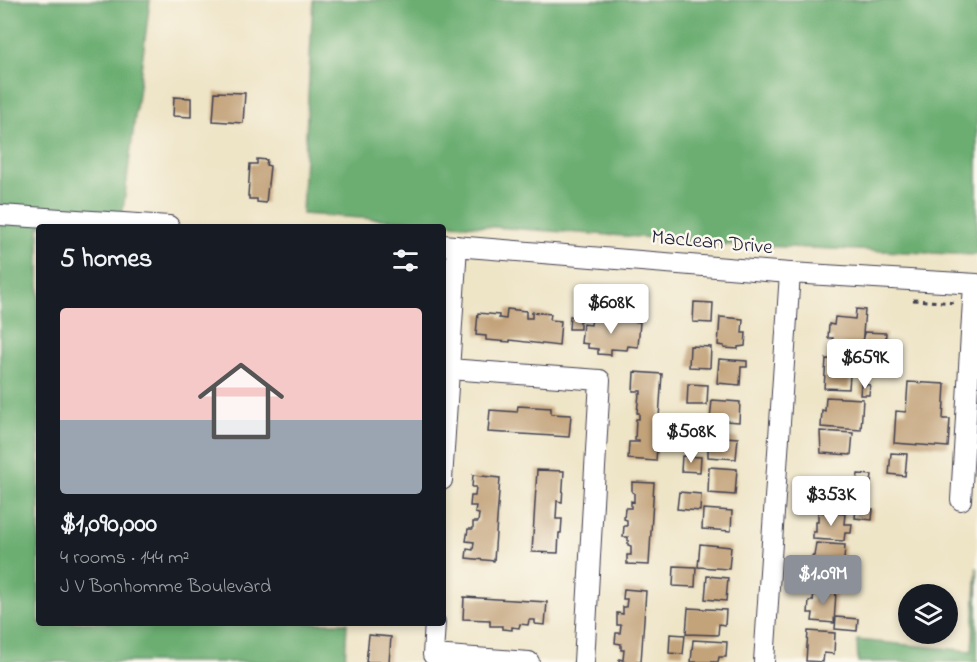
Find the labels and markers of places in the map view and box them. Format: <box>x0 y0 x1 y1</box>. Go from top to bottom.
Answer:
pin: $608K <box>569 284 653 335</box>
pin: $659K <box>823 339 907 390</box>
pin: $508K <box>649 413 733 464</box>
pin: $353K <box>789 476 873 527</box>
pin: $1.09M <box>774 555 872 606</box>

